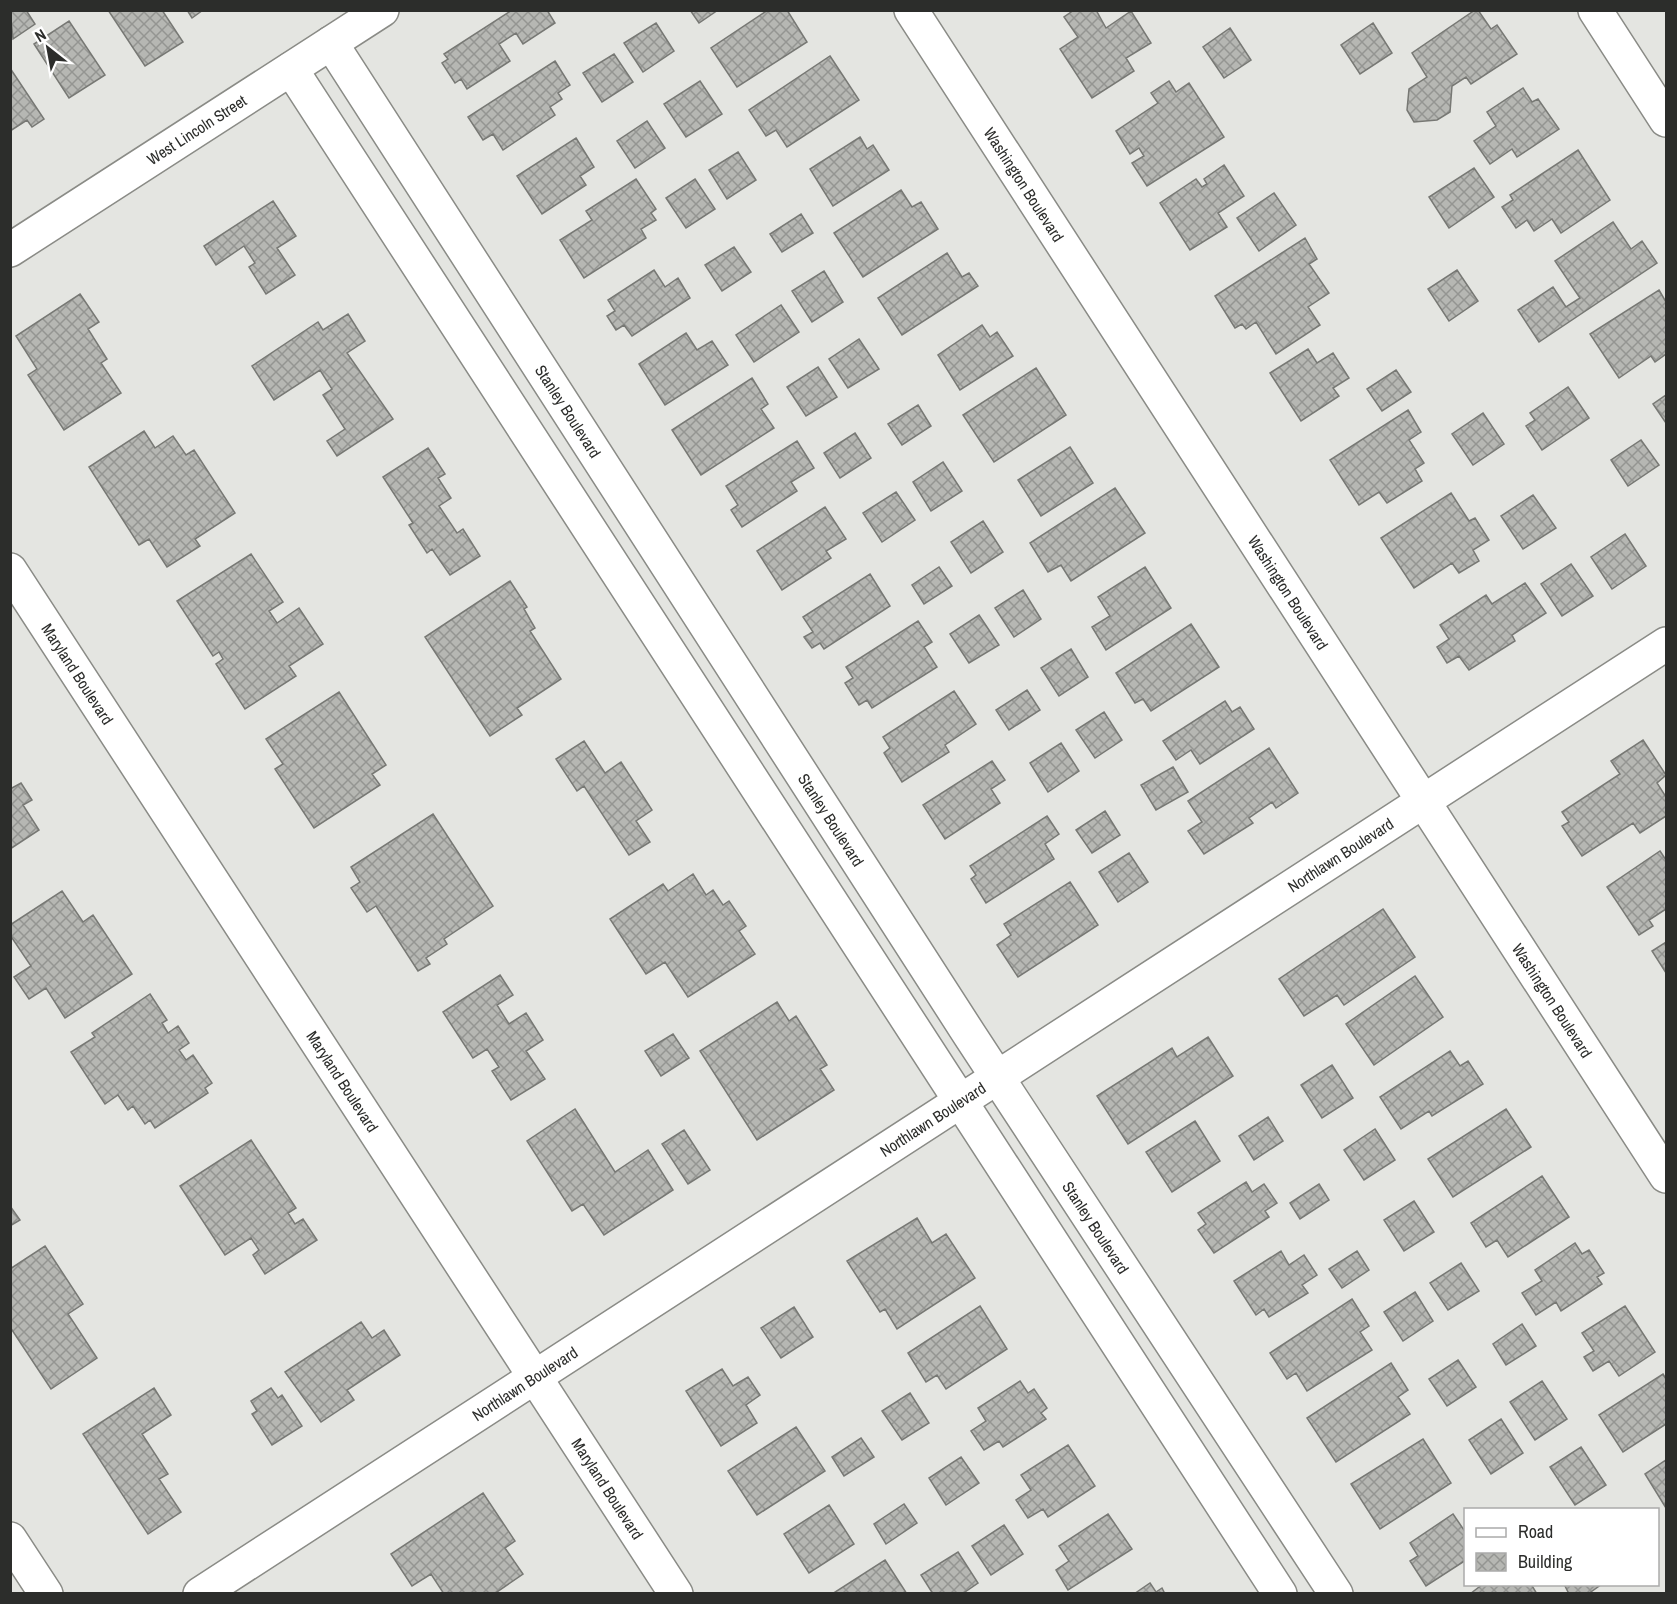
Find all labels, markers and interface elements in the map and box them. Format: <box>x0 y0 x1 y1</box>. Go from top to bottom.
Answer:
north arrow <box>18 18 78 78</box>
text: N <box>31 23 50 47</box>
street label: West Lincoln Street <box>143 89 251 170</box>
street label: Washington Boulevard <box>979 123 1069 246</box>
street label: Stanley Boulevard <box>530 361 606 462</box>
street label: Washington Boulevard <box>1243 531 1333 654</box>
street label: Maryland Boulevard <box>37 619 119 729</box>
street label: Stanley Boulevard <box>793 769 869 871</box>
street label: Northlawn Boulevard <box>1283 813 1398 897</box>
street label: Washington Boulevard <box>1507 939 1598 1062</box>
street label: Maryland Boulevard <box>302 1026 384 1136</box>
street label: Northlawn Boulevard <box>876 1077 990 1162</box>
street label: Stanley Boulevard <box>1057 1177 1134 1278</box>
street label: Northlawn Boulevard <box>468 1341 582 1426</box>
street label: Maryland Boulevard <box>567 1434 649 1544</box>
legend <box>1464 1508 1659 1586</box>
text: Road <box>1518 1519 1553 1544</box>
text: Building <box>1518 1549 1573 1574</box>

